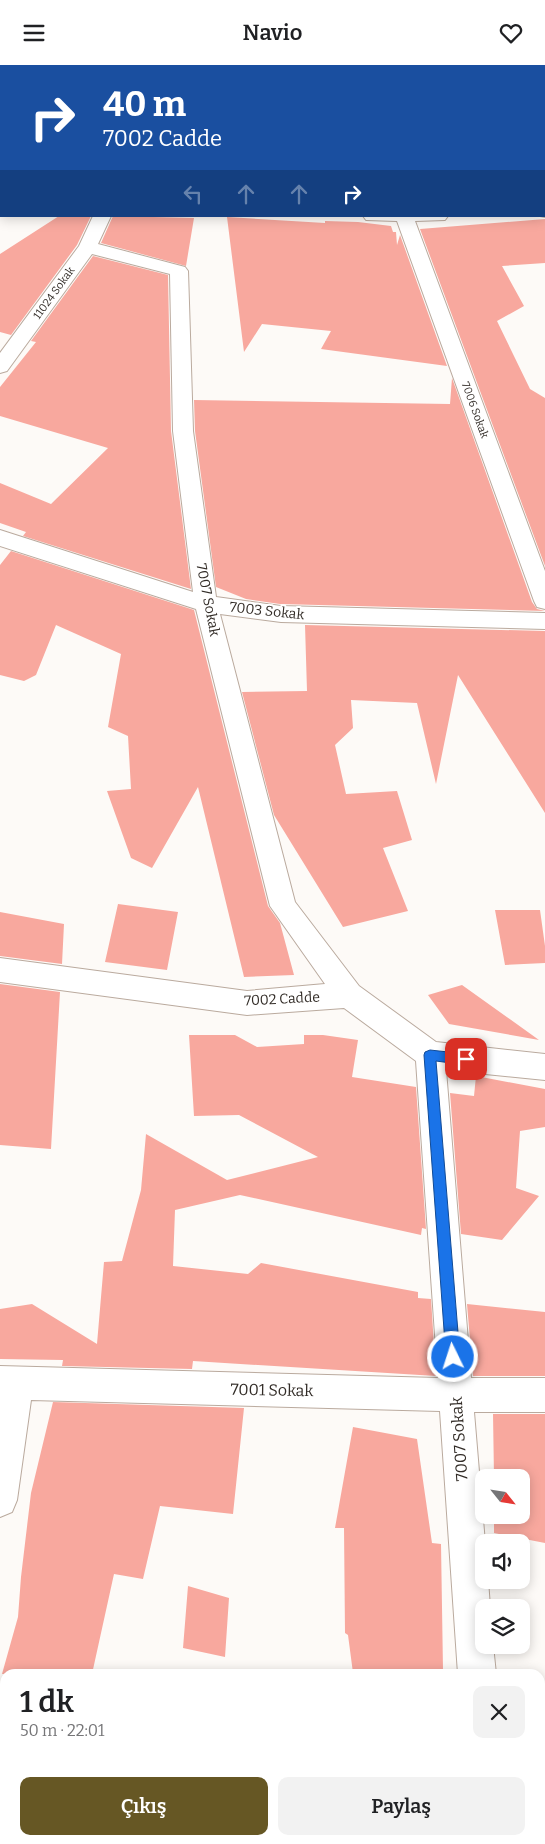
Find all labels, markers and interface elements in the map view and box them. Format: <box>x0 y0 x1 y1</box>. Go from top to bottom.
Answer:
icon: menu <box>20 19 48 47</box>
text: Navio <box>243 19 302 46</box>
icon: heart <box>497 19 525 47</box>
text: 40 m <box>103 83 186 125</box>
icon: right <box>20 85 85 150</box>
text: 7002 Cadde <box>103 125 222 152</box>
icon: left <box>179 180 207 208</box>
icon: ahead <box>232 180 260 208</box>
icon: ahead <box>285 180 313 208</box>
icon: right <box>338 180 366 208</box>
street label: 11024 Sokak <box>31 264 78 322</box>
street label: 7006 Sokak <box>459 380 491 441</box>
street label: 7007 Sokak <box>193 562 223 638</box>
street label: 7003 Sokak <box>229 599 305 623</box>
street label: 7002 Cadde <box>244 989 320 1009</box>
pin <box>445 1038 487 1080</box>
icon: arrive <box>452 1045 480 1073</box>
position arrow <box>426 1330 478 1382</box>
street label: 7001 Sokak <box>230 1380 314 1400</box>
street label: 7007 Sokak <box>447 1396 471 1482</box>
north arrow <box>475 1469 530 1524</box>
map controls <box>475 1469 530 1654</box>
button: sound <box>475 1534 530 1589</box>
button: layers <box>475 1599 530 1654</box>
text: 1 dk <box>20 1684 74 1720</box>
button: close <box>473 1686 525 1738</box>
text: 50 m · 22:01 <box>20 1721 105 1740</box>
button: Çıkış <box>20 1777 268 1835</box>
button: Paylaş <box>278 1777 525 1835</box>

